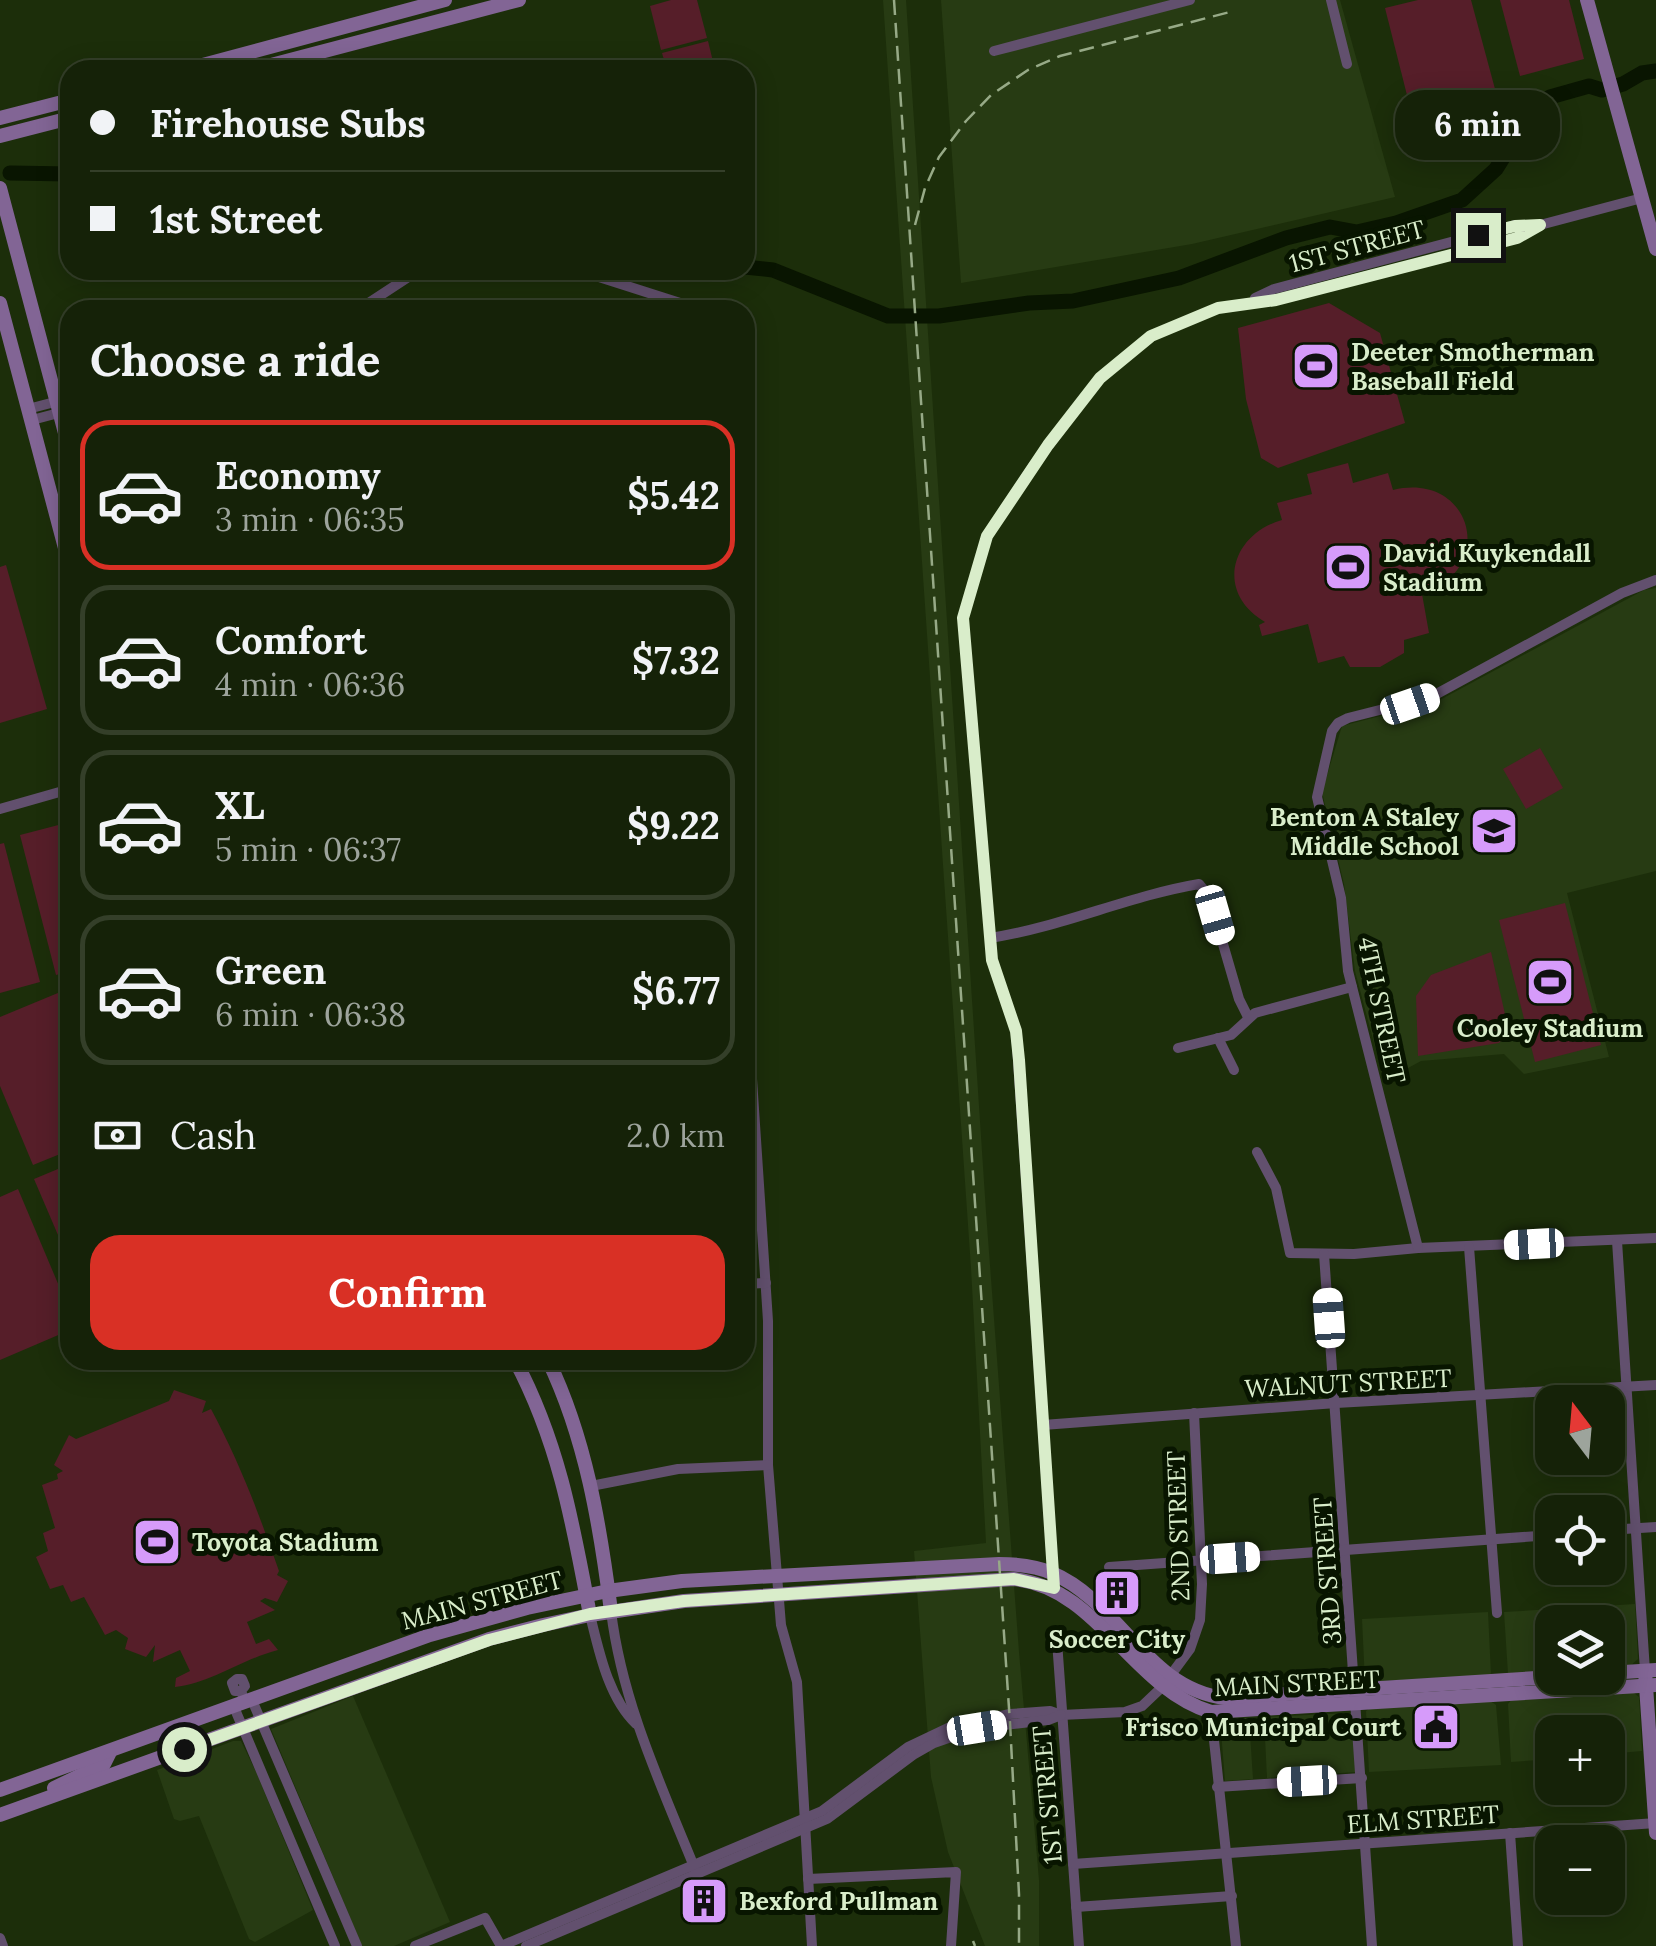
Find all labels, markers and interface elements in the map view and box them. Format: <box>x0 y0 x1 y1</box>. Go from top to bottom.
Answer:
callout: 6 min <box>1396 90 1560 160</box>
text: Firehouse Subs <box>150 99 426 147</box>
text: 6 min <box>1434 104 1521 145</box>
text: 1st Street <box>150 195 322 243</box>
street label: 1ST STREET <box>1286 213 1428 279</box>
route end <box>1456 213 1501 258</box>
text: Choose a ride <box>90 331 380 388</box>
place label: Deeter Smotherman Baseball Field <box>1351 336 1595 397</box>
sports icon: Deeter Smotherman Baseball Field <box>1290 340 1342 392</box>
icon: car <box>95 450 185 540</box>
text: Economy <box>215 451 381 499</box>
text: $5.42 <box>627 471 720 519</box>
text: 3 min · 06:35 <box>215 499 405 540</box>
place label: David Kuykendall Stadium <box>1383 537 1591 598</box>
sports icon: David Kuykendall Stadium <box>1322 541 1374 593</box>
icon: car <box>95 615 185 705</box>
text: Comfort <box>215 616 367 664</box>
text: $7.32 <box>632 636 720 684</box>
text: 4 min · 06:36 <box>215 664 405 705</box>
car <box>1377 680 1443 728</box>
icon: car <box>95 780 185 870</box>
text: XL <box>215 781 265 829</box>
text: $9.22 <box>627 801 720 849</box>
place label: Benton A Staley Middle School <box>1270 801 1459 862</box>
school or university icon: Benton A Staley Middle School <box>1468 805 1520 857</box>
text: 5 min · 06:37 <box>215 829 401 870</box>
car <box>1192 882 1238 948</box>
street label: 4TH STREET <box>1351 934 1413 1086</box>
icon: car <box>95 945 185 1035</box>
text: Green <box>215 946 327 994</box>
sports icon: Cooley Stadium <box>1524 956 1576 1008</box>
text: $6.77 <box>632 966 720 1014</box>
text: 6 min · 06:38 <box>215 994 406 1035</box>
place label: Cooley Stadium <box>1457 1012 1643 1044</box>
icon: cash <box>90 1108 145 1163</box>
text: Cash <box>170 1111 257 1159</box>
text: 2.0 km <box>626 1115 725 1156</box>
car <box>1503 1227 1565 1261</box>
button: Confirm <box>90 1235 725 1350</box>
car <box>1312 1287 1346 1349</box>
street label: WALNUT STREET <box>1244 1362 1452 1404</box>
north arrow <box>1535 1385 1625 1475</box>
map controls <box>1535 1385 1625 1915</box>
street label: 2ND STREET <box>1159 1450 1197 1602</box>
button: locate <box>1535 1495 1625 1585</box>
street label: 3RD STREET <box>1306 1496 1348 1646</box>
sports icon: Toyota Stadium <box>131 1516 183 1568</box>
place label: Toyota Stadium <box>192 1526 378 1558</box>
car <box>1199 1541 1261 1575</box>
street label: MAIN STREET <box>398 1563 566 1637</box>
building icon: Soccer City <box>1091 1567 1143 1619</box>
button: layers <box>1535 1605 1625 1695</box>
place label: Soccer City <box>1049 1623 1185 1655</box>
street label: MAIN STREET <box>1213 1663 1381 1703</box>
public building icon: Frisco Municipal Court <box>1410 1701 1462 1753</box>
car <box>945 1708 1009 1748</box>
place label: Frisco Municipal Court <box>1125 1711 1402 1743</box>
button: + <box>1535 1715 1625 1805</box>
street label: 1ST STREET <box>1025 1724 1069 1866</box>
route start <box>162 1727 207 1772</box>
car <box>1276 1764 1338 1798</box>
street label: ELM STREET <box>1346 1798 1500 1840</box>
button: − <box>1535 1825 1625 1915</box>
building icon: Bexford Pullman <box>678 1875 730 1927</box>
place label: Bexford Pullman <box>739 1885 938 1917</box>

